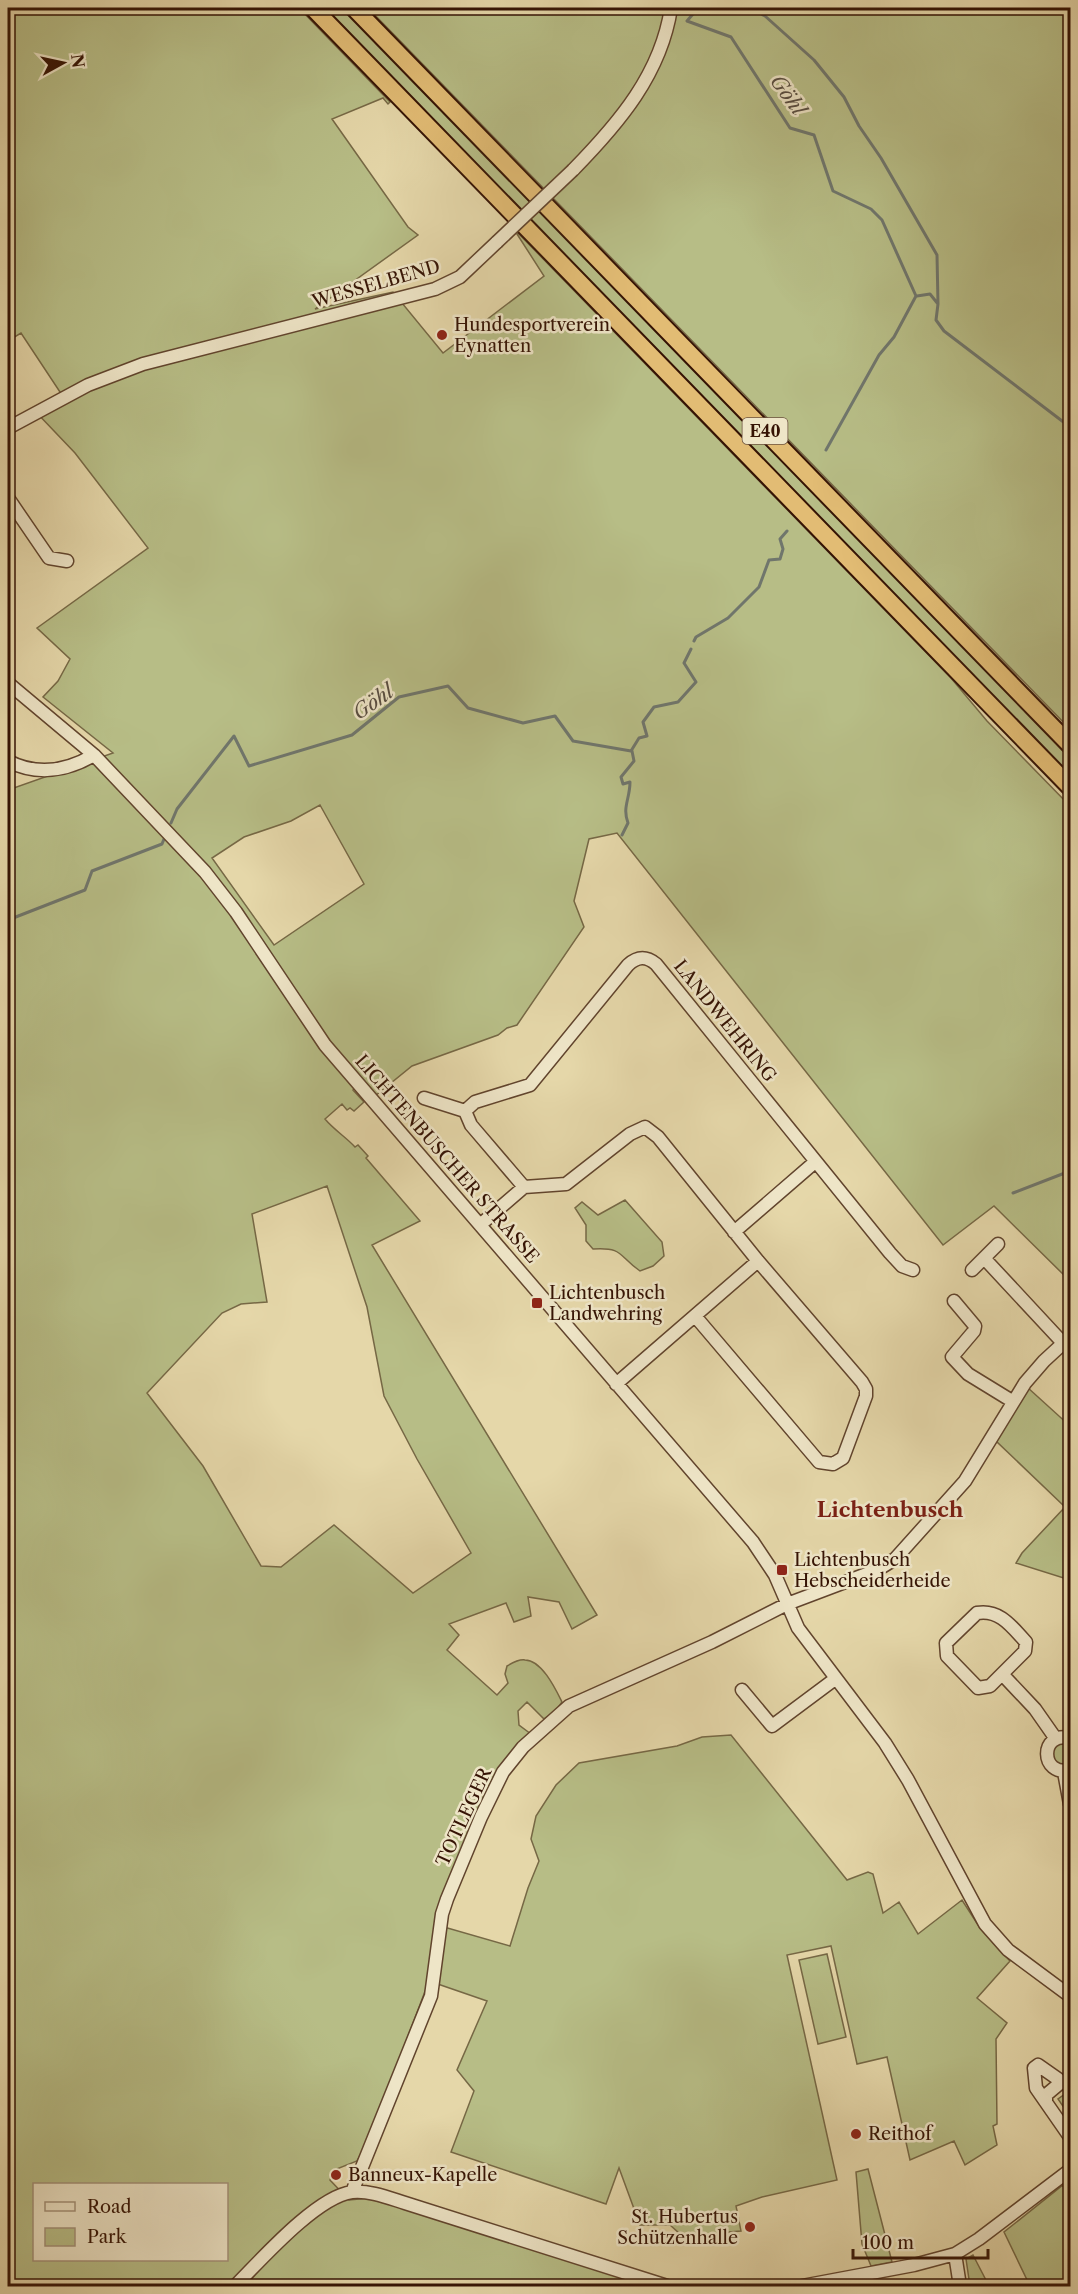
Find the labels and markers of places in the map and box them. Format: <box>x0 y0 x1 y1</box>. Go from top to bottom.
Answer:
place label: Hundesportverein Eynatten <box>454 314 610 357</box>
marker: Hundesportverein Eynatten <box>435 328 449 342</box>
place label: Lichtenbusch Landwehring <box>549 1282 665 1325</box>
marker: Lichtenbusch Landwehring <box>530 1296 544 1310</box>
place label: Lichtenbusch Hebscheiderheide <box>794 1549 951 1592</box>
marker: Lichtenbusch Hebscheiderheide <box>775 1563 789 1577</box>
place label: Reithof <box>868 2123 934 2145</box>
marker: Reithof <box>849 2127 863 2141</box>
place label: Banneux-Kapelle <box>348 2164 497 2186</box>
marker: Banneux-Kapelle <box>329 2168 343 2182</box>
place label: St. Hubertus Schützenhalle <box>617 2206 738 2249</box>
marker: St. Hubertus Schützenhalle <box>743 2220 757 2234</box>

